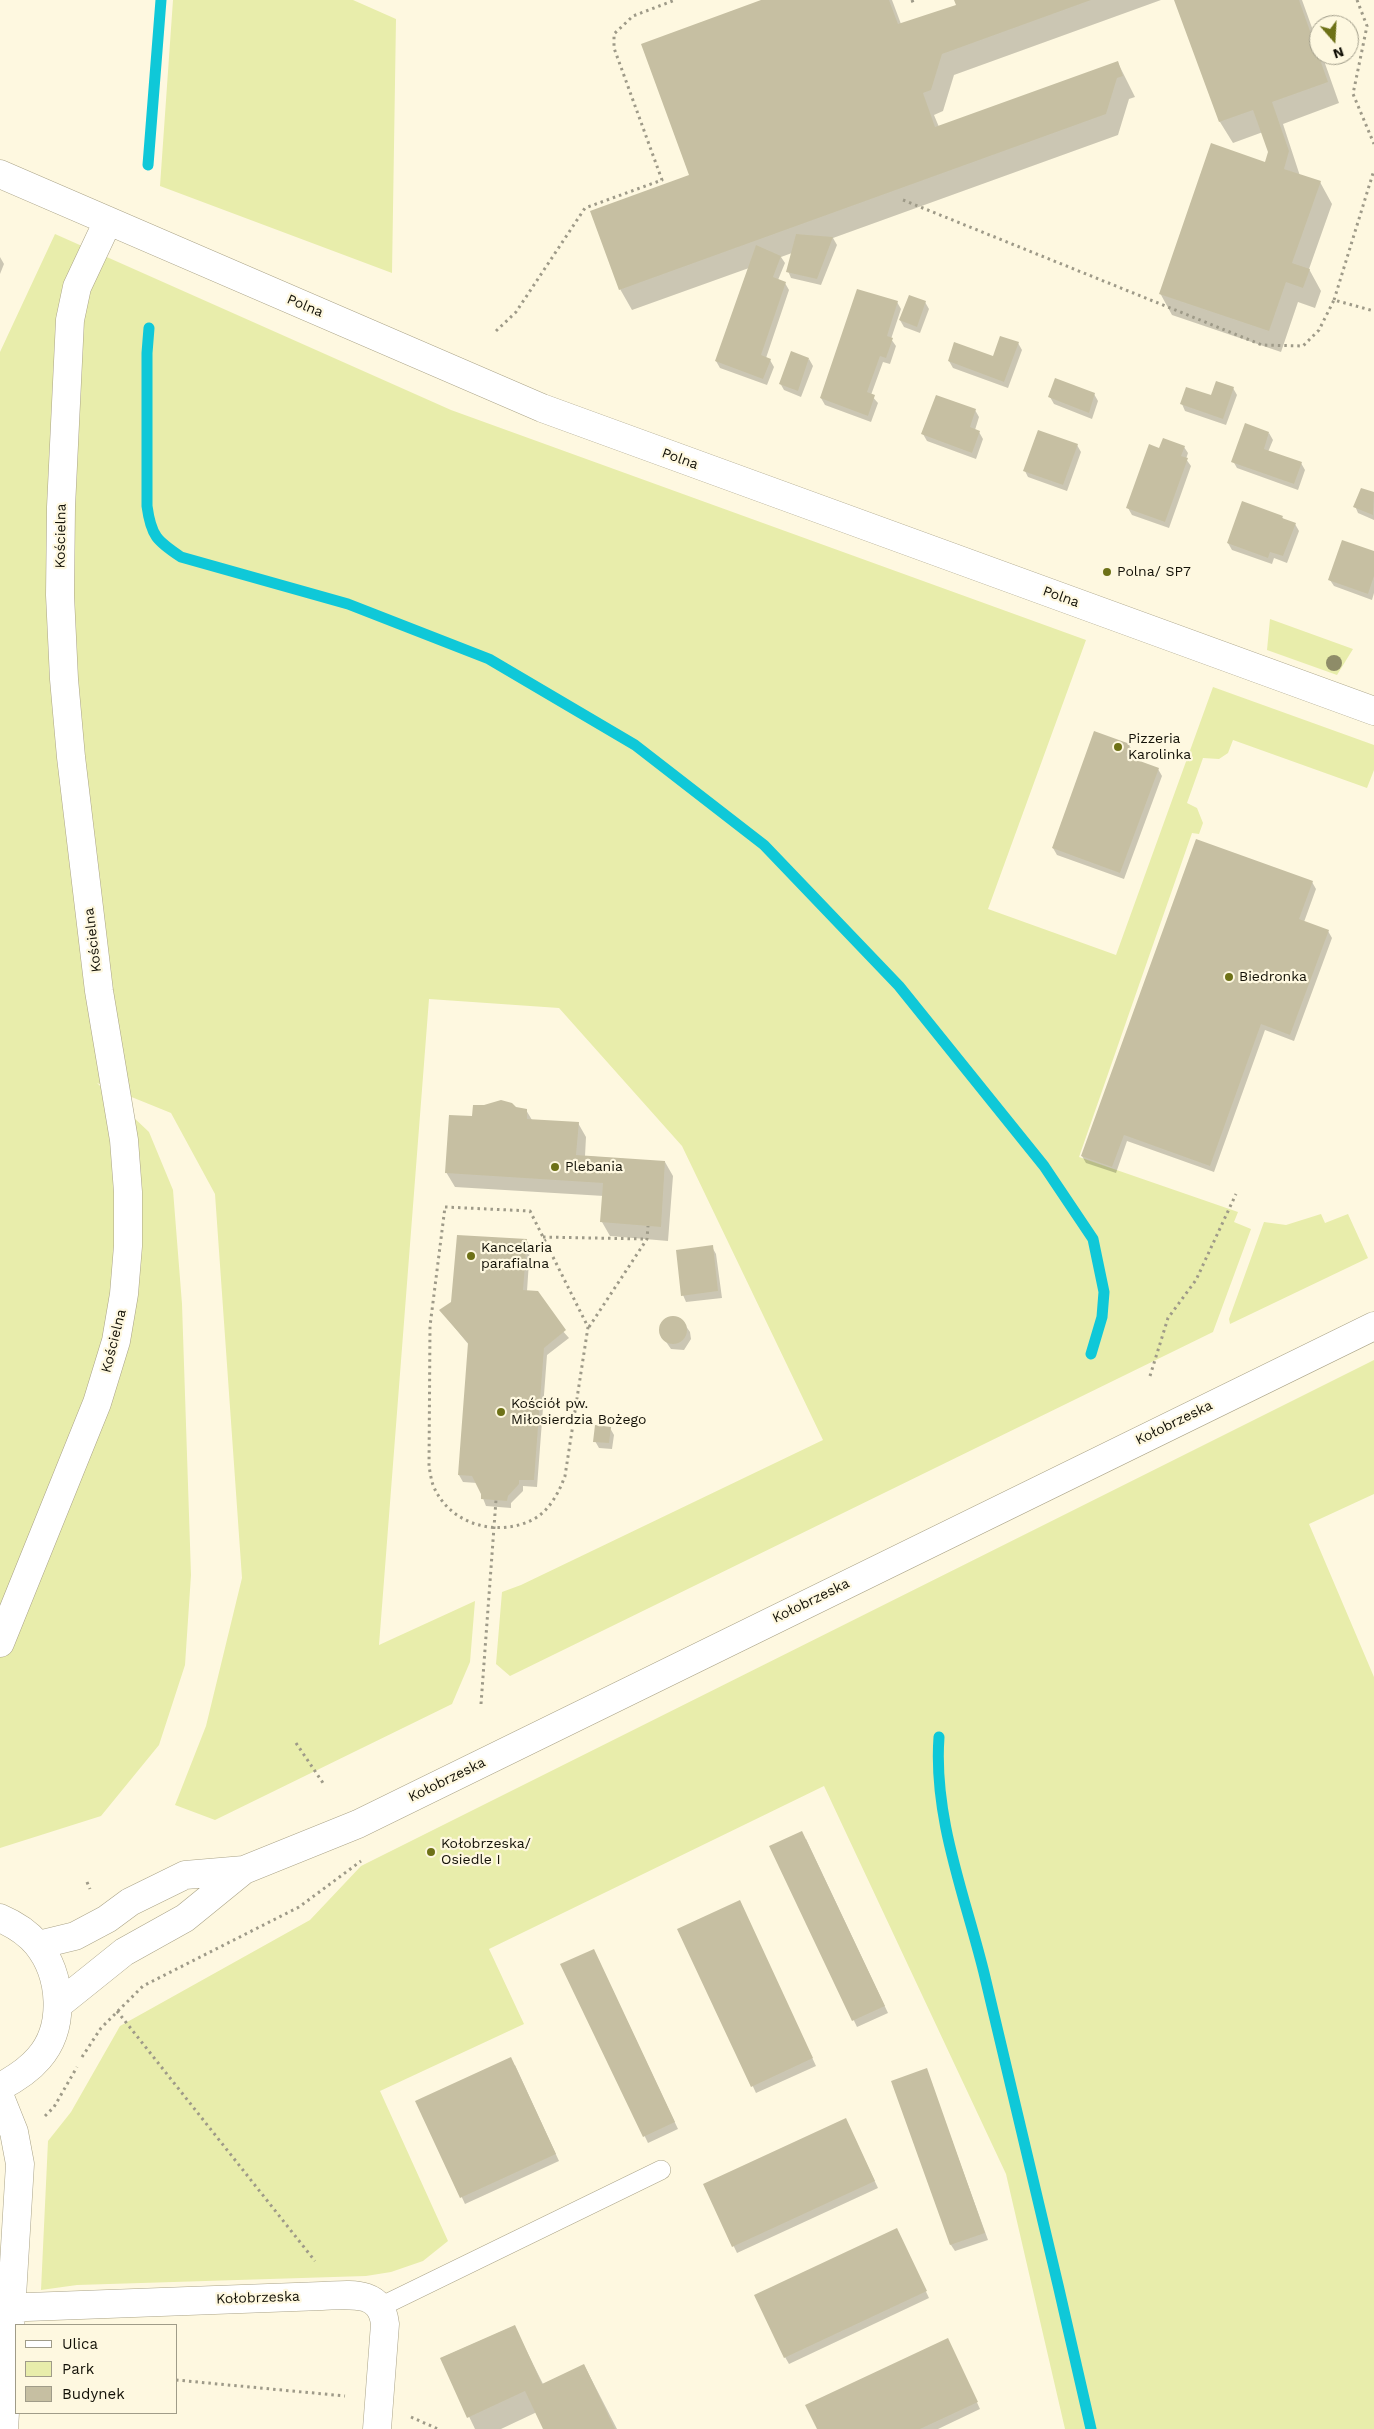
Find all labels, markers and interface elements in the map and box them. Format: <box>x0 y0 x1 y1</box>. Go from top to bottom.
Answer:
north arrow <box>1309 15 1359 65</box>
text: N <box>1331 44 1346 62</box>
street label: Polna <box>284 291 326 321</box>
street label: Polna <box>659 445 701 473</box>
street label: Kościelna <box>52 503 70 569</box>
place label: Polna/ SP7 <box>1117 564 1191 580</box>
marker: Polna/ SP7 <box>1101 566 1113 578</box>
street label: Polna <box>1040 583 1082 611</box>
place label: Pizzeria Karolinka <box>1128 731 1191 764</box>
marker: Pizzeria Karolinka <box>1112 741 1124 753</box>
street label: Kościelna <box>81 907 105 973</box>
place label: Biedronka <box>1239 969 1307 985</box>
marker: Biedronka <box>1223 971 1235 983</box>
place label: Plebania <box>565 1159 623 1175</box>
marker: Plebania <box>549 1161 561 1173</box>
place label: Kancelaria parafialna <box>481 1240 552 1272</box>
marker: Kancelaria parafialna <box>465 1250 477 1262</box>
street label: Kościelna <box>98 1307 130 1375</box>
place label: Kościół pw. Miłosierdzia Bożego <box>511 1396 646 1428</box>
street label: Kołobrzeska <box>1133 1397 1215 1449</box>
marker: Kościół pw. Miłosierdzia Bożego <box>495 1406 507 1418</box>
street label: Kołobrzeska <box>770 1575 852 1627</box>
street label: Kołobrzeska <box>406 1754 488 1806</box>
place label: Kołobrzeska/ Osiedle I <box>441 1836 531 1868</box>
marker: Kołobrzeska/ Osiedle I <box>425 1846 437 1858</box>
street label: Kołobrzeska <box>216 2288 300 2308</box>
legend <box>15 2324 178 2414</box>
text: Ulica <box>62 2335 98 2353</box>
text: Park <box>62 2360 94 2378</box>
text: Budynek <box>62 2385 125 2403</box>

